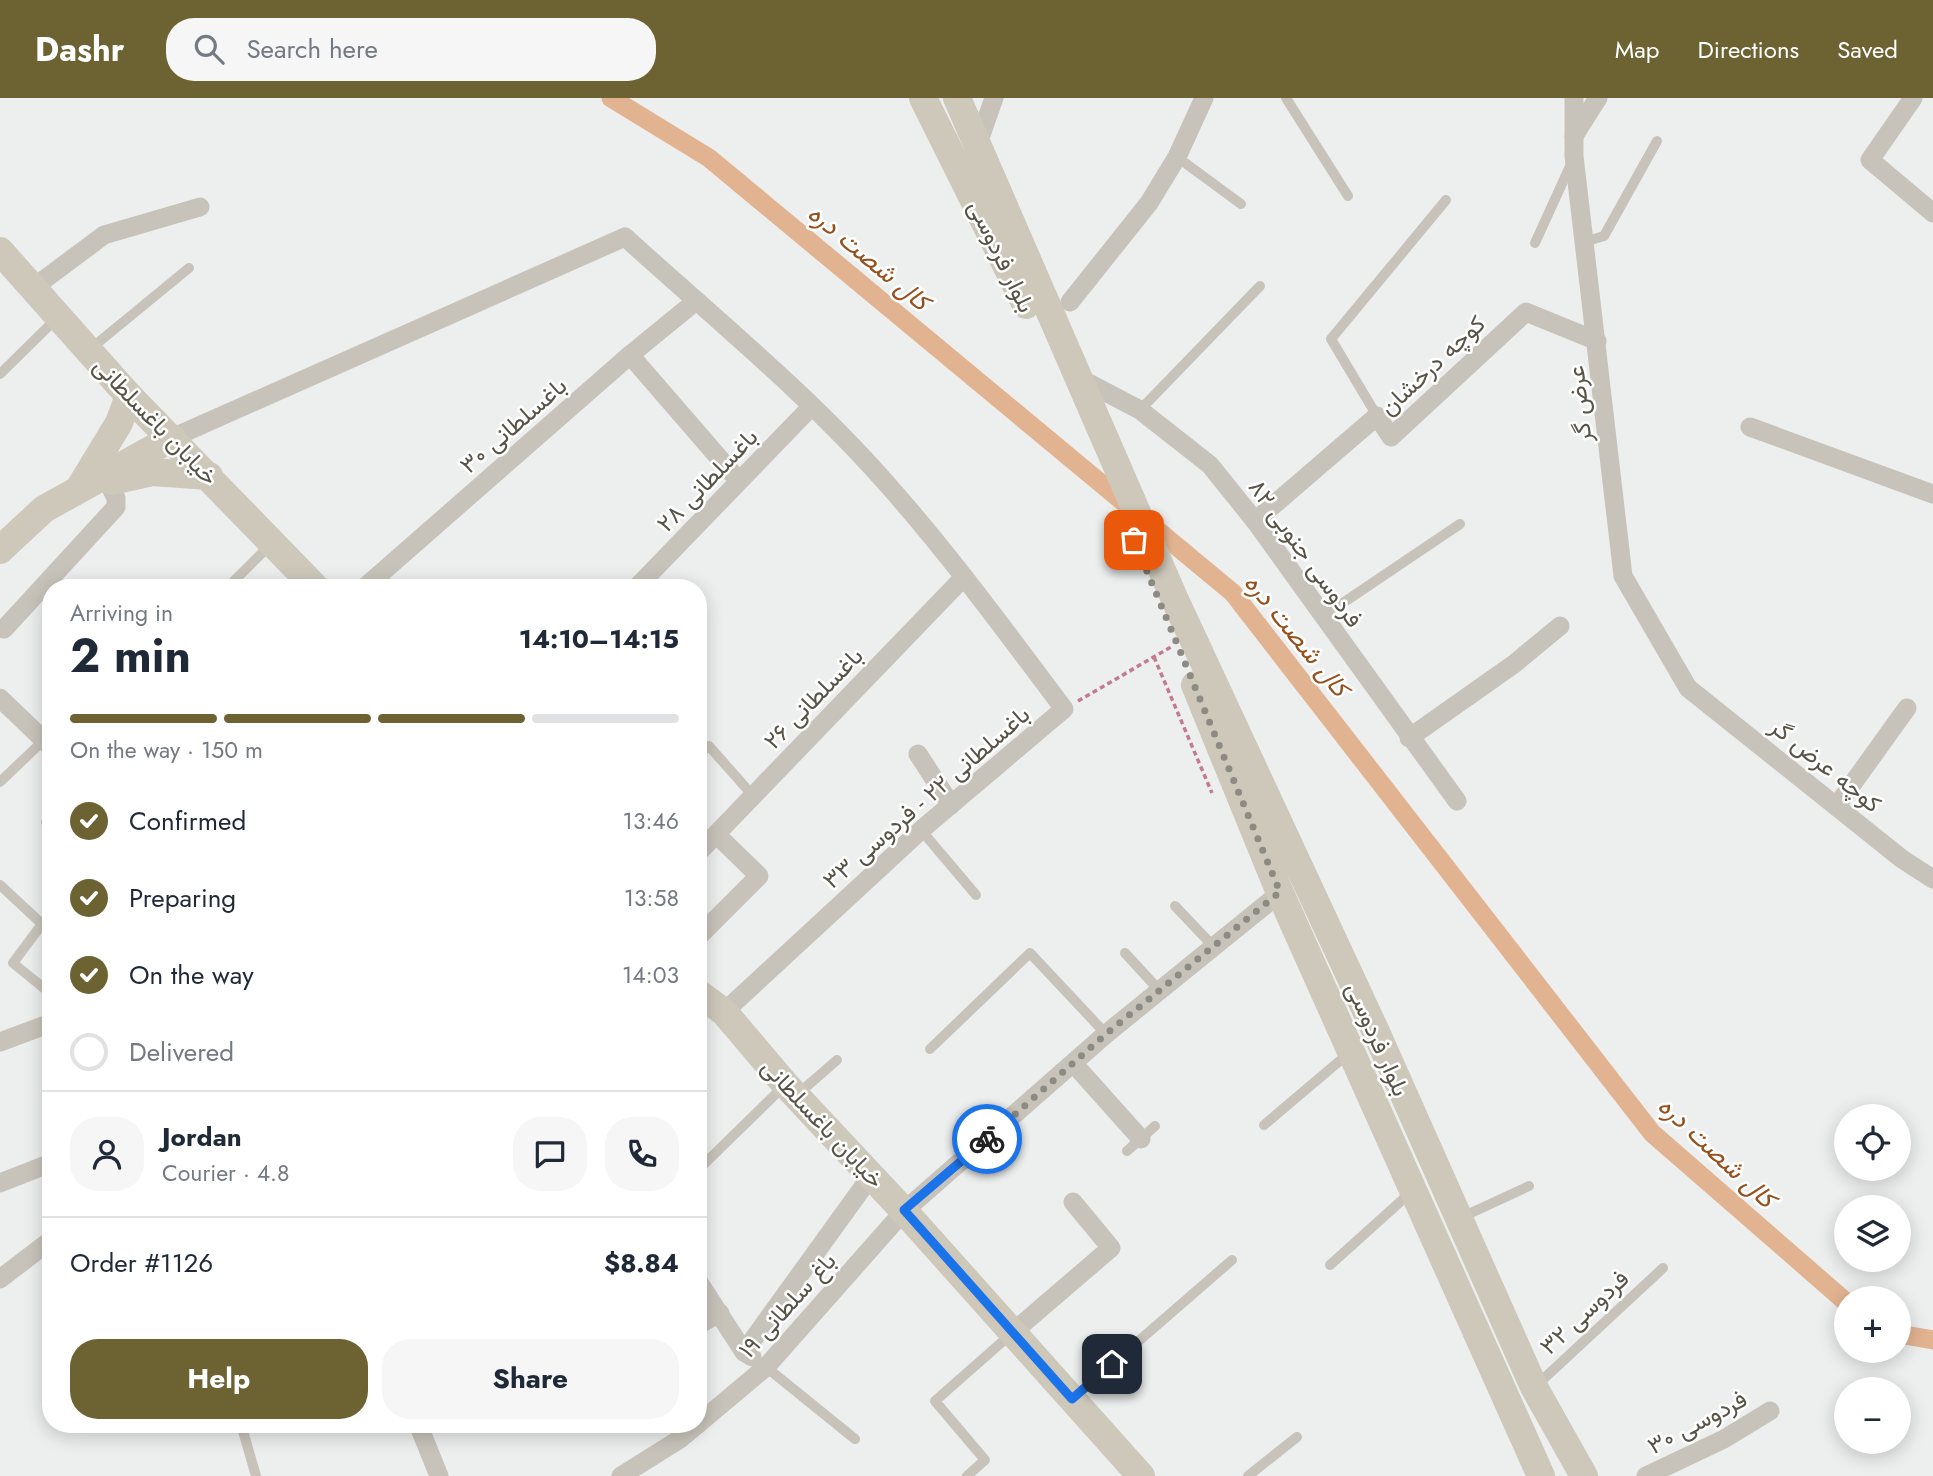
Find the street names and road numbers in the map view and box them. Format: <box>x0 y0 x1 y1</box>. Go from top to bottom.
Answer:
street label: بلوار فردوسی <box>960 194 1044 318</box>
street label: کوچه درخشان <box>1371 307 1493 423</box>
street label: خیابان باغسلطانی <box>86 349 226 493</box>
street label: عرض گر <box>1558 364 1601 445</box>
street label: باغسلطانی ۳۰ <box>452 369 574 481</box>
street label: باغسلطانی ۲۸ <box>648 420 766 540</box>
street label: فردوسی جنوبی ۸۲ <box>1240 472 1372 634</box>
street label: باغسلطانی ۲۶ <box>755 639 871 757</box>
street label: باغسلطانی ۲۲ - فردوسی ۳۳ <box>815 697 1037 897</box>
street label: کوچه عرض گر <box>1762 709 1889 821</box>
street label: بلوار فردوسی <box>1337 976 1419 1102</box>
street label: خیابان باغسلطانی <box>753 1050 893 1196</box>
street label: باغ سلطانی ۱۹ <box>730 1244 844 1366</box>
street label: فردوسی ۳۲ <box>1532 1261 1636 1363</box>
street label: فردوسی ۳۰ <box>1641 1381 1753 1463</box>

